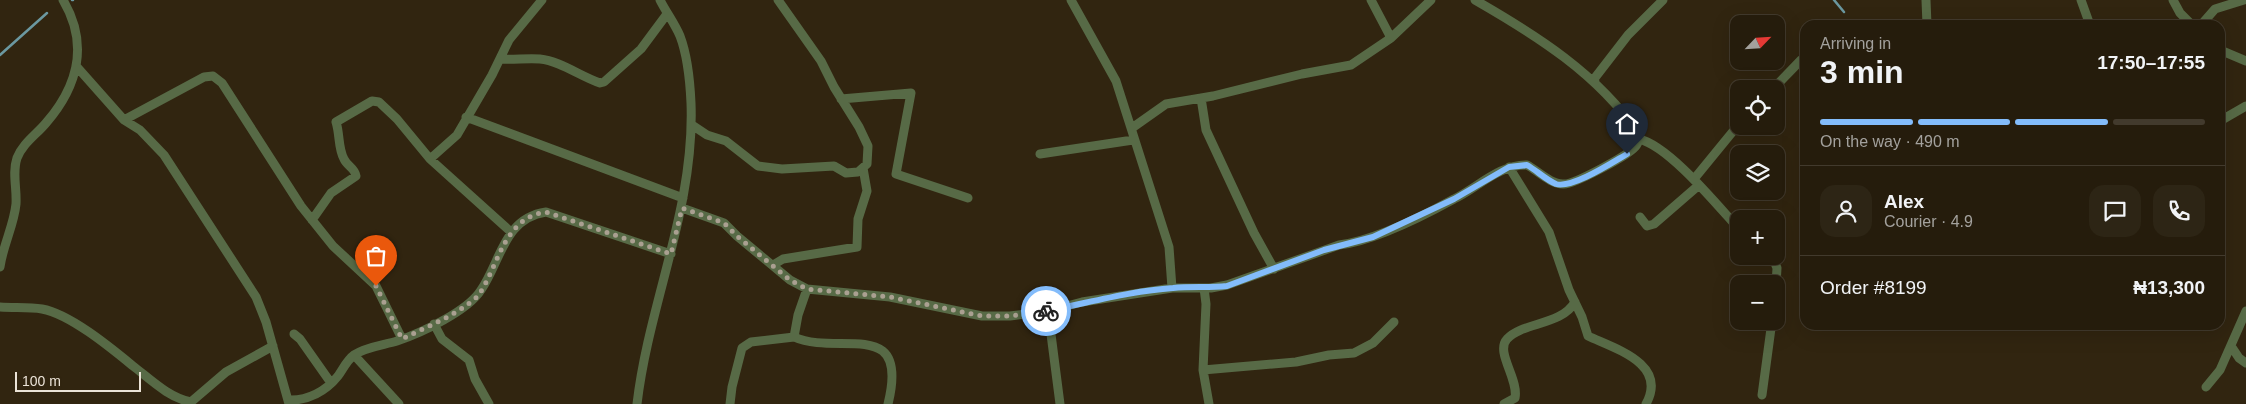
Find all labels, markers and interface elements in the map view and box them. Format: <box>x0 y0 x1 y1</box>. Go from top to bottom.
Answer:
north arrow <box>1730 15 1785 70</box>
map controls <box>1730 15 1785 330</box>
text: Arriving in <box>1820 35 1891 52</box>
text: 17:50–17:55 <box>2097 52 2205 73</box>
text: 3 min <box>1820 54 1904 90</box>
button: locate <box>1730 80 1785 135</box>
pin <box>1606 103 1648 154</box>
icon: home <box>1613 110 1641 138</box>
text: On the way · 490 m <box>1820 133 1960 150</box>
button: layers <box>1730 145 1785 200</box>
button: person <box>1820 185 1872 237</box>
button: chat <box>2089 185 2141 237</box>
button: phone <box>2153 185 2205 237</box>
text: Alex <box>1884 191 1924 212</box>
button: + <box>1730 210 1785 265</box>
text: Courier · 4.9 <box>1884 213 1973 230</box>
pin <box>355 235 397 286</box>
icon: bag <box>362 242 390 270</box>
button: − <box>1730 275 1785 330</box>
text: Order #8199 <box>1820 277 1927 298</box>
text: ₦13,300 <box>2133 277 2205 298</box>
courier <box>1021 286 1071 336</box>
icon: bike <box>1032 297 1060 325</box>
scale bar <box>15 369 141 392</box>
text: 100 m <box>22 373 61 389</box>

